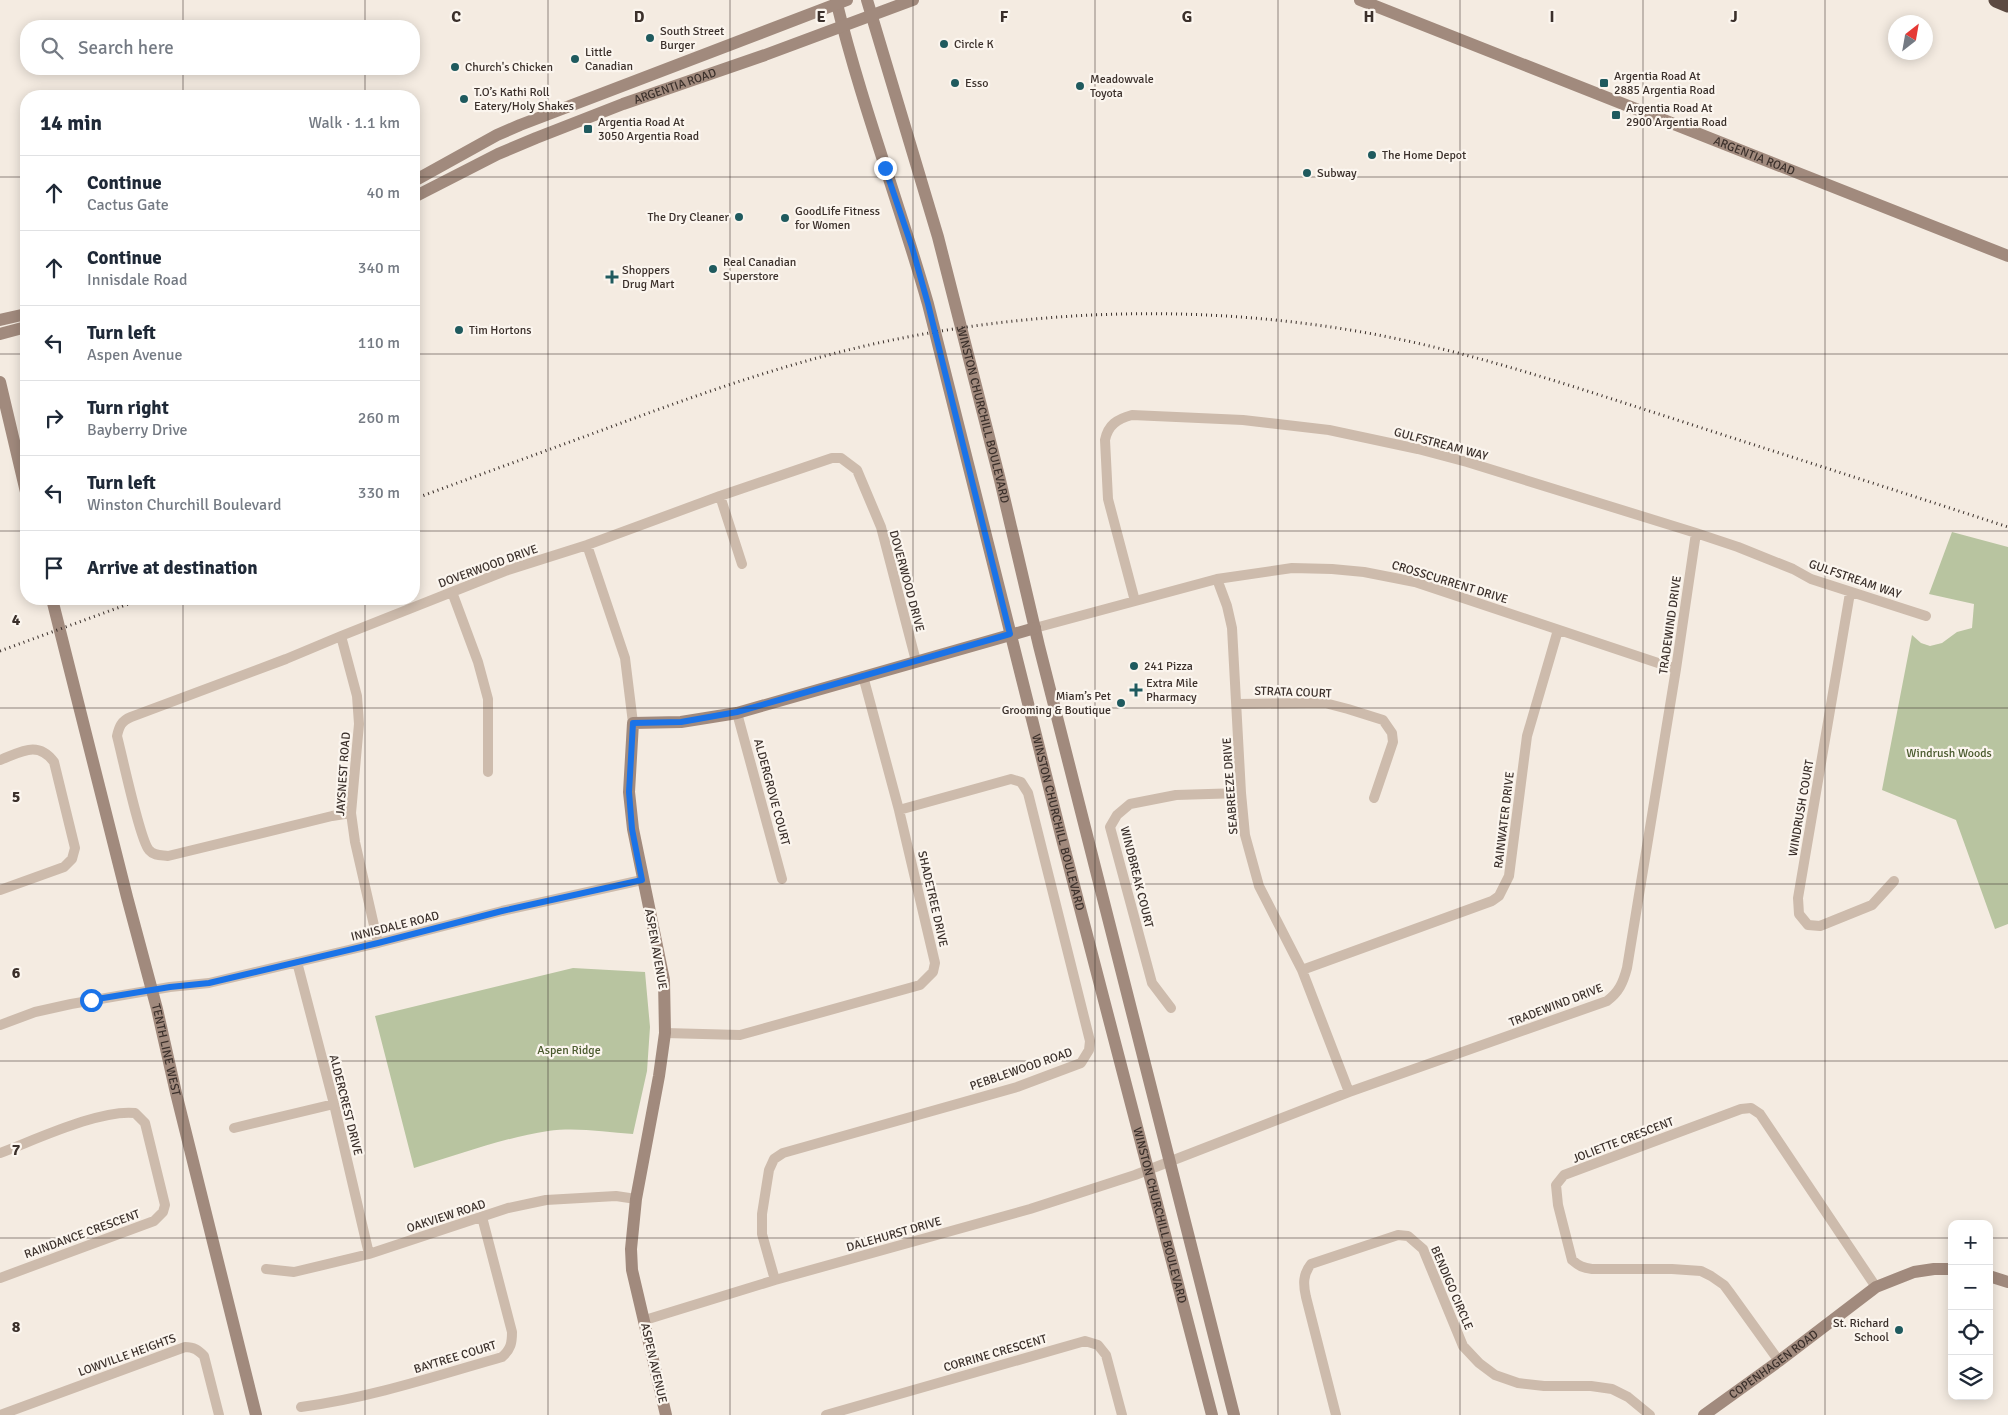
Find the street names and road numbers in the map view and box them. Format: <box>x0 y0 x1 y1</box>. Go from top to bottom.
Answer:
street label: ARGENTIA ROAD <box>632 65 719 108</box>
street label: ARGENTIA ROAD <box>1711 133 1797 179</box>
street label: WINSTON CHURCHILL BOULEVARD <box>953 325 1012 505</box>
street label: GULFSTREAM WAY <box>1392 425 1490 464</box>
street label: DOVERWOOD DRIVE <box>886 529 927 634</box>
street label: DOVERWOOD DRIVE <box>436 541 540 591</box>
street label: GULFSTREAM WAY <box>1807 557 1903 602</box>
street label: CROSSCURRENT DRIVE <box>1390 558 1510 607</box>
street label: TRADEWIND DRIVE <box>1656 575 1685 675</box>
street label: STRATA COURT <box>1254 684 1332 701</box>
street label: JAYSNEST ROAD <box>333 731 354 817</box>
street label: WINSTON CHURCHILL BOULEVARD <box>1028 733 1087 912</box>
street label: ALDERGROVE COURT <box>750 737 793 847</box>
street label: SEABREEZE DRIVE <box>1220 737 1241 835</box>
street label: WINDRUSH COURT <box>1786 758 1817 858</box>
street label: RAINWATER DRIVE <box>1491 771 1518 869</box>
street label: WINDBREAK COURT <box>1117 825 1156 930</box>
street label: SHADETREE DRIVE <box>914 850 951 949</box>
street label: INNISDALE ROAD <box>349 908 441 945</box>
street label: ASPEN AVENUE <box>641 908 670 991</box>
street label: TRADEWIND DRIVE <box>1507 981 1606 1030</box>
street label: TENTH LINE WEST <box>148 1002 183 1097</box>
street label: PEBBLEWOOD ROAD <box>968 1045 1075 1094</box>
street label: ALDERCREST DRIVE <box>326 1053 365 1157</box>
street label: JOLIETTE CRESCENT <box>1570 1114 1676 1167</box>
street label: WINSTON CHURCHILL BOULEVARD <box>1129 1126 1190 1305</box>
street label: OAKVIEW ROAD <box>405 1197 488 1236</box>
street label: RAINDANCE CRESCENT <box>22 1207 142 1262</box>
street label: DALEHURST DRIVE <box>845 1214 944 1255</box>
street label: BENDIGO CIRCLE <box>1427 1244 1476 1333</box>
street label: ASPEN AVENUE <box>637 1322 670 1405</box>
street label: COPENHAGEN ROAD <box>1726 1327 1822 1403</box>
street label: LOWVILLE HEIGHTS <box>76 1331 178 1380</box>
street label: CORRINE CRESCENT <box>942 1332 1048 1375</box>
street label: BAYTREE COURT <box>412 1338 498 1377</box>

